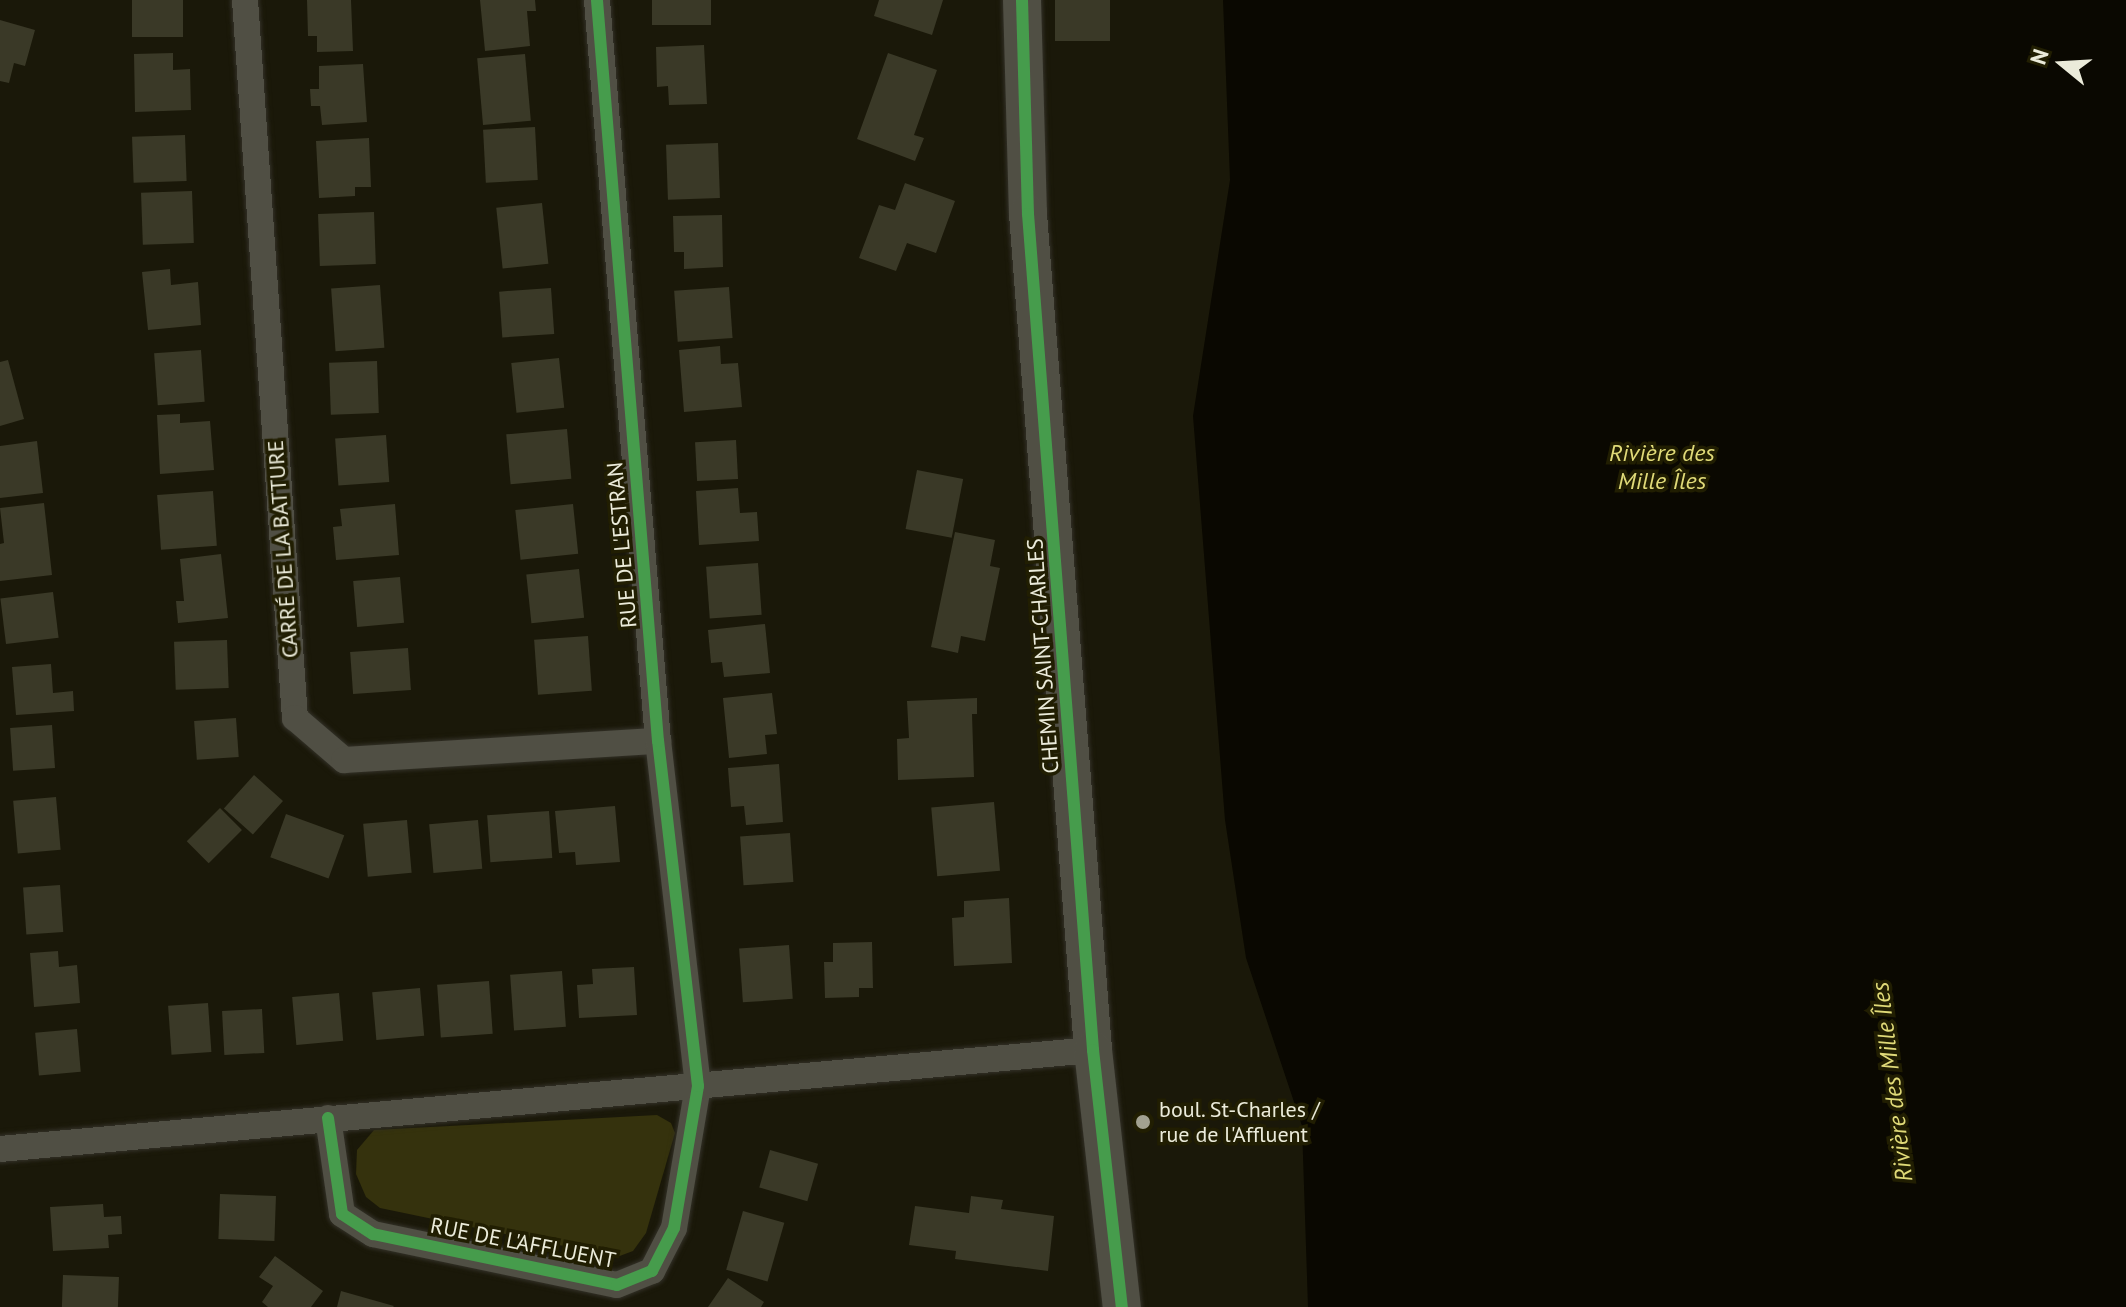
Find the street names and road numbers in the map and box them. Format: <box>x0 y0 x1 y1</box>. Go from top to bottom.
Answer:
street label: CARRÉ DE LA BATTURE <box>262 439 304 659</box>
street label: RUE DE L'ESTRAN <box>602 461 642 629</box>
street label: CHEMIN SAINT-CHARLES <box>1022 537 1064 775</box>
street label: RUE DE L'AFFLUENT <box>428 1212 618 1274</box>

